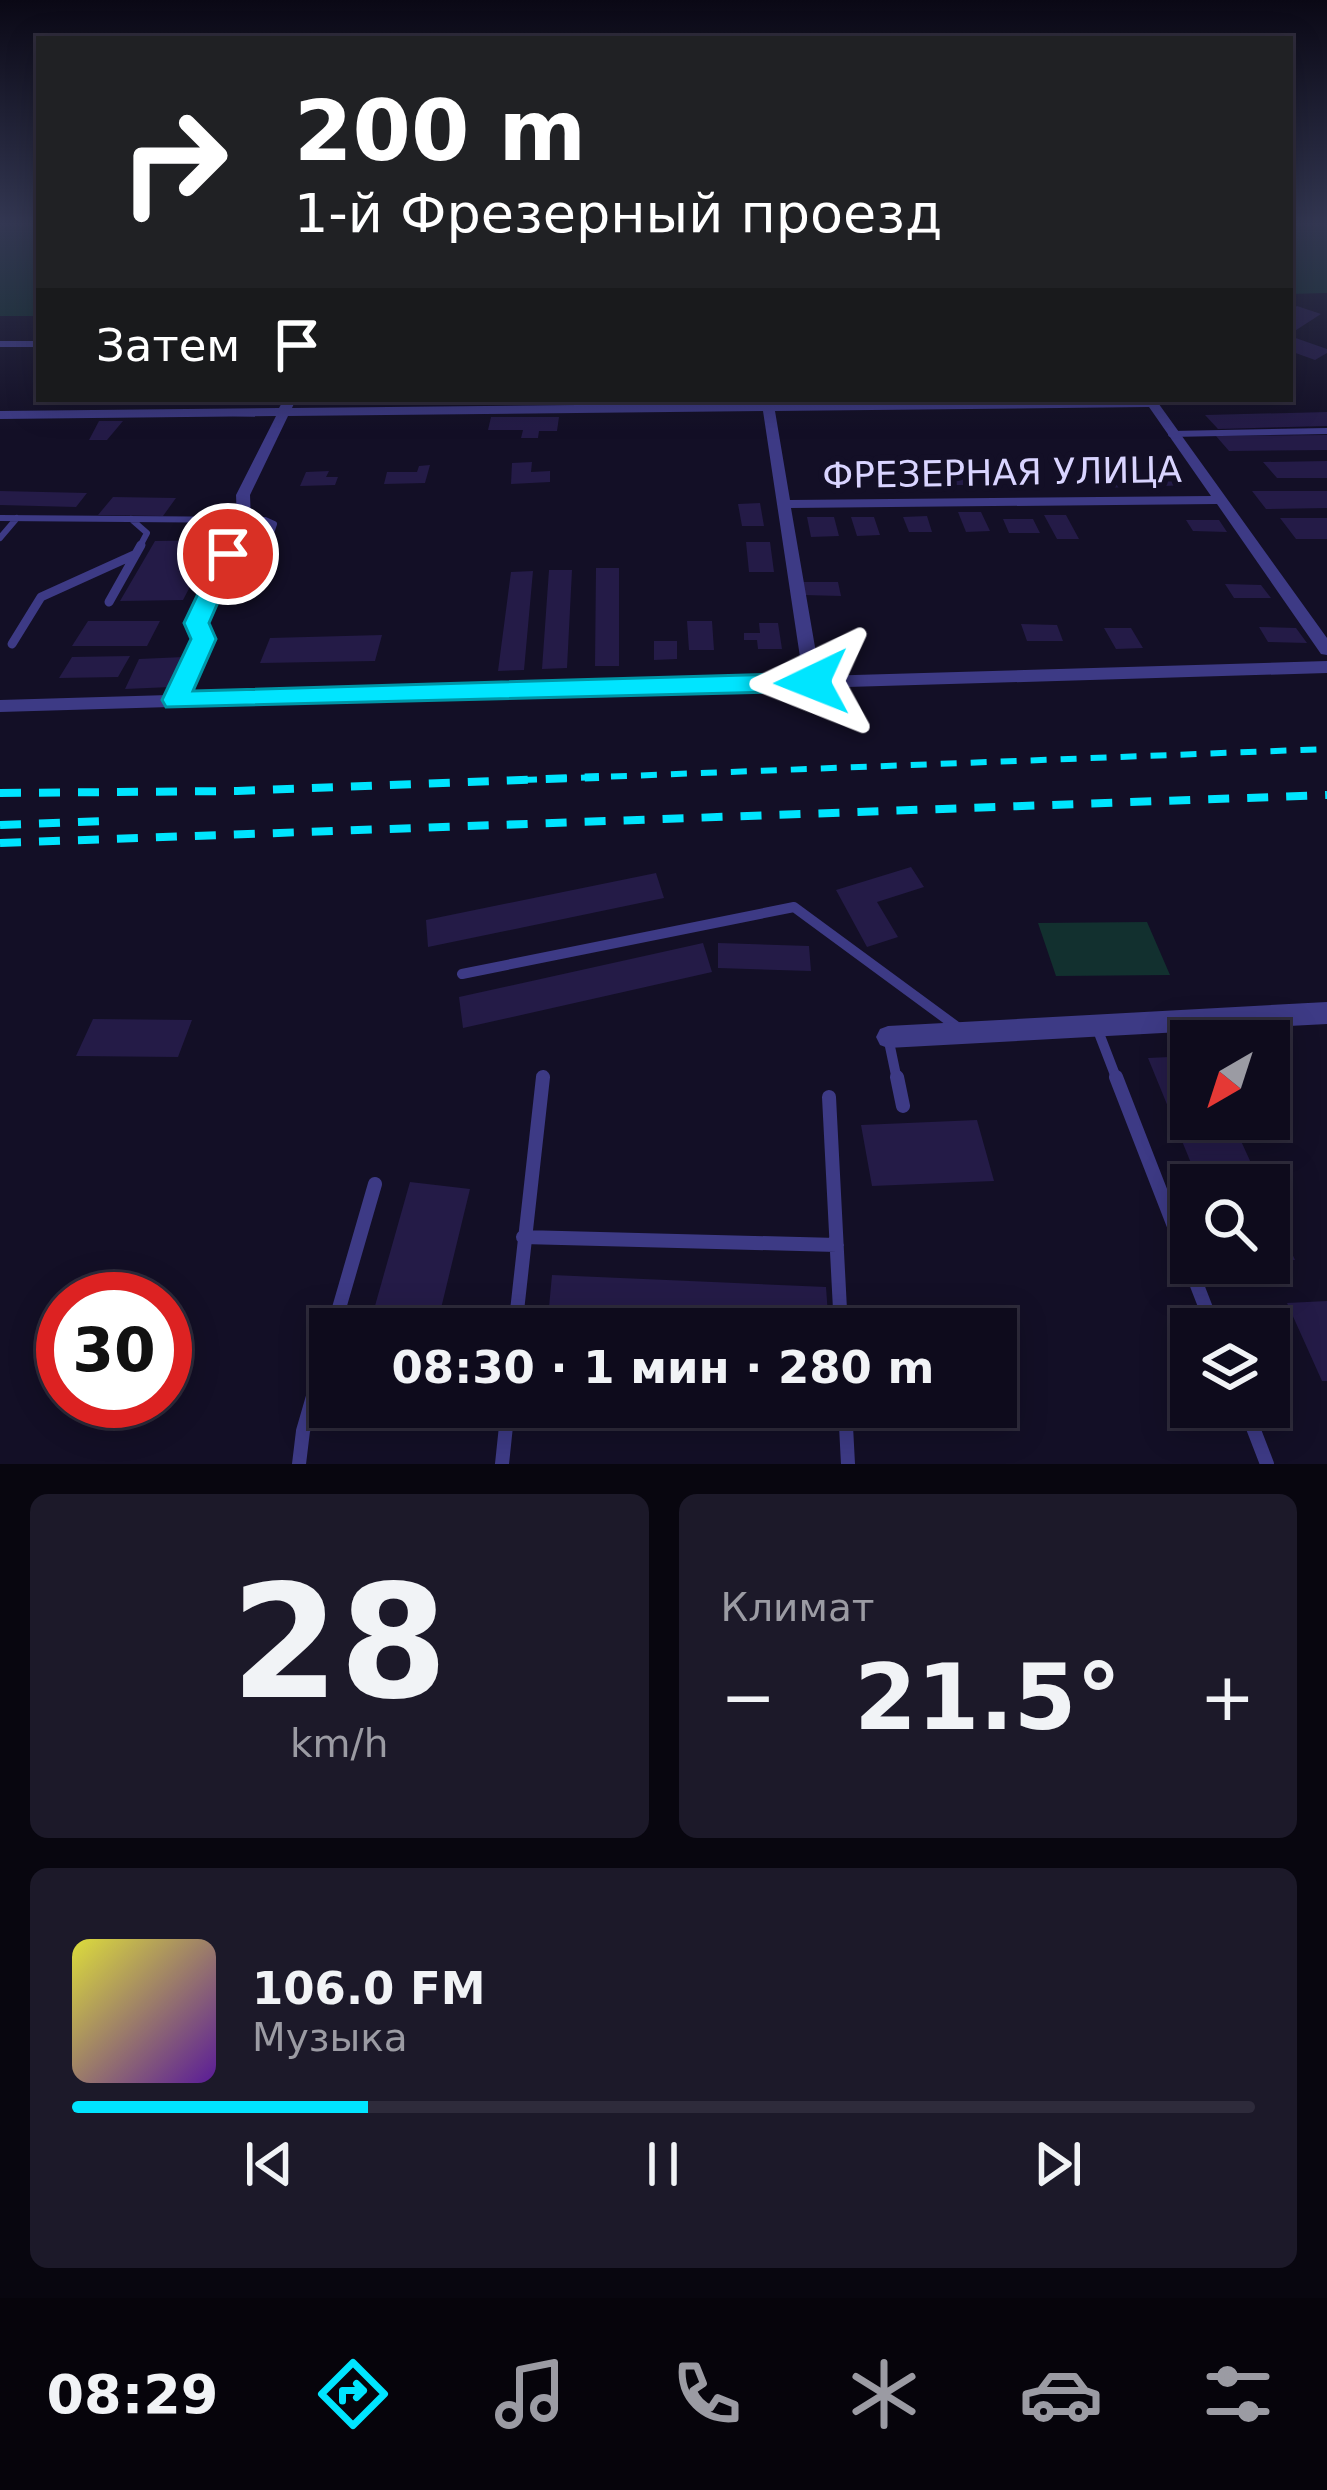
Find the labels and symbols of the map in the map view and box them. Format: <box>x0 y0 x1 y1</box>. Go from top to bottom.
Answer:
street label: ФРЕЗЕРНАЯ УЛИЦА <box>822 449 1183 496</box>
pin <box>177 503 279 605</box>
position arrow <box>749 619 875 745</box>
north arrow <box>1170 1020 1290 1140</box>
speed limit sign: 30 <box>36 1272 192 1428</box>

